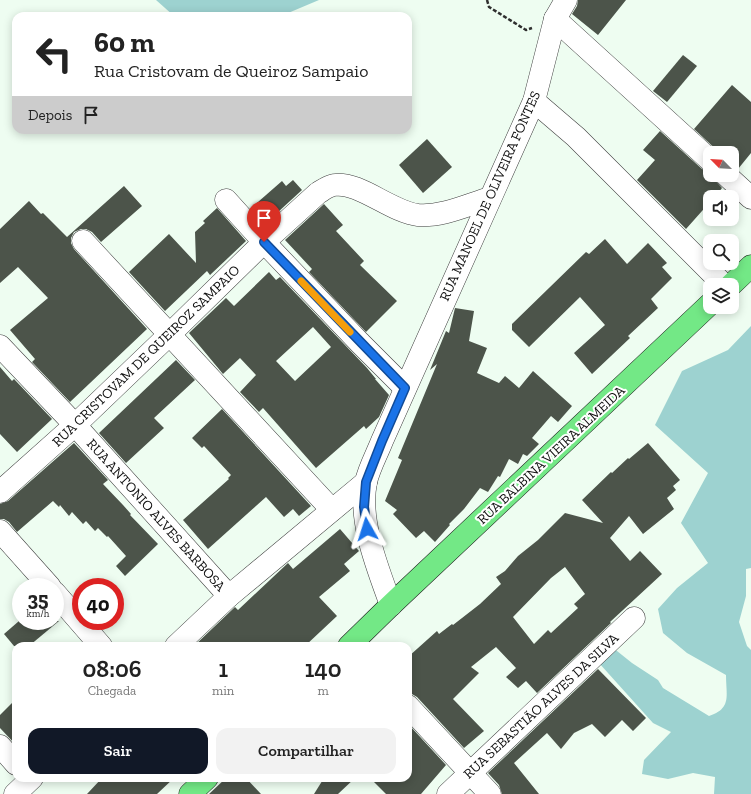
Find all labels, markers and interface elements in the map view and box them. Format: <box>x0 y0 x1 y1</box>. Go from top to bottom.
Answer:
text: 60 m <box>94 26 155 59</box>
icon: left <box>28 28 80 80</box>
text: Rua Cristovam de Queiroz Sampaio <box>94 60 368 82</box>
street label: RUA MANOEL DE OLIVEIRA FONTES <box>436 88 544 304</box>
icon: arrive <box>80 104 102 126</box>
text: Depois <box>28 106 72 124</box>
north arrow <box>703 146 739 182</box>
map controls <box>703 146 739 314</box>
button: sound <box>703 190 739 226</box>
pin <box>247 201 281 242</box>
icon: arrive <box>253 207 275 229</box>
button: search <box>703 234 739 270</box>
street label: RUA CRISTOVAM DE QUEIROZ SAMPAIO <box>49 262 243 450</box>
button: layers <box>703 278 739 314</box>
street label: RUA BALBINA VIEIRA ALMEIDA <box>474 381 629 528</box>
street label: RUA ANTONIO ALVES BARBOSA <box>83 435 230 595</box>
position arrow <box>346 508 388 550</box>
speed limit sign: 40 <box>72 578 124 630</box>
text: 35 <box>27 587 49 611</box>
text: km/h <box>27 608 49 620</box>
street label: RUA SEBASTIÃO ALVES DA SILVA <box>460 629 623 782</box>
text: 08:06 <box>82 654 142 683</box>
text: 1 <box>218 654 228 683</box>
text: 140 <box>305 654 342 683</box>
text: Chegada <box>88 683 136 698</box>
text: min <box>212 683 234 698</box>
text: m <box>318 683 329 698</box>
button: Sair <box>28 728 208 774</box>
button: Compartilhar <box>216 728 396 774</box>

